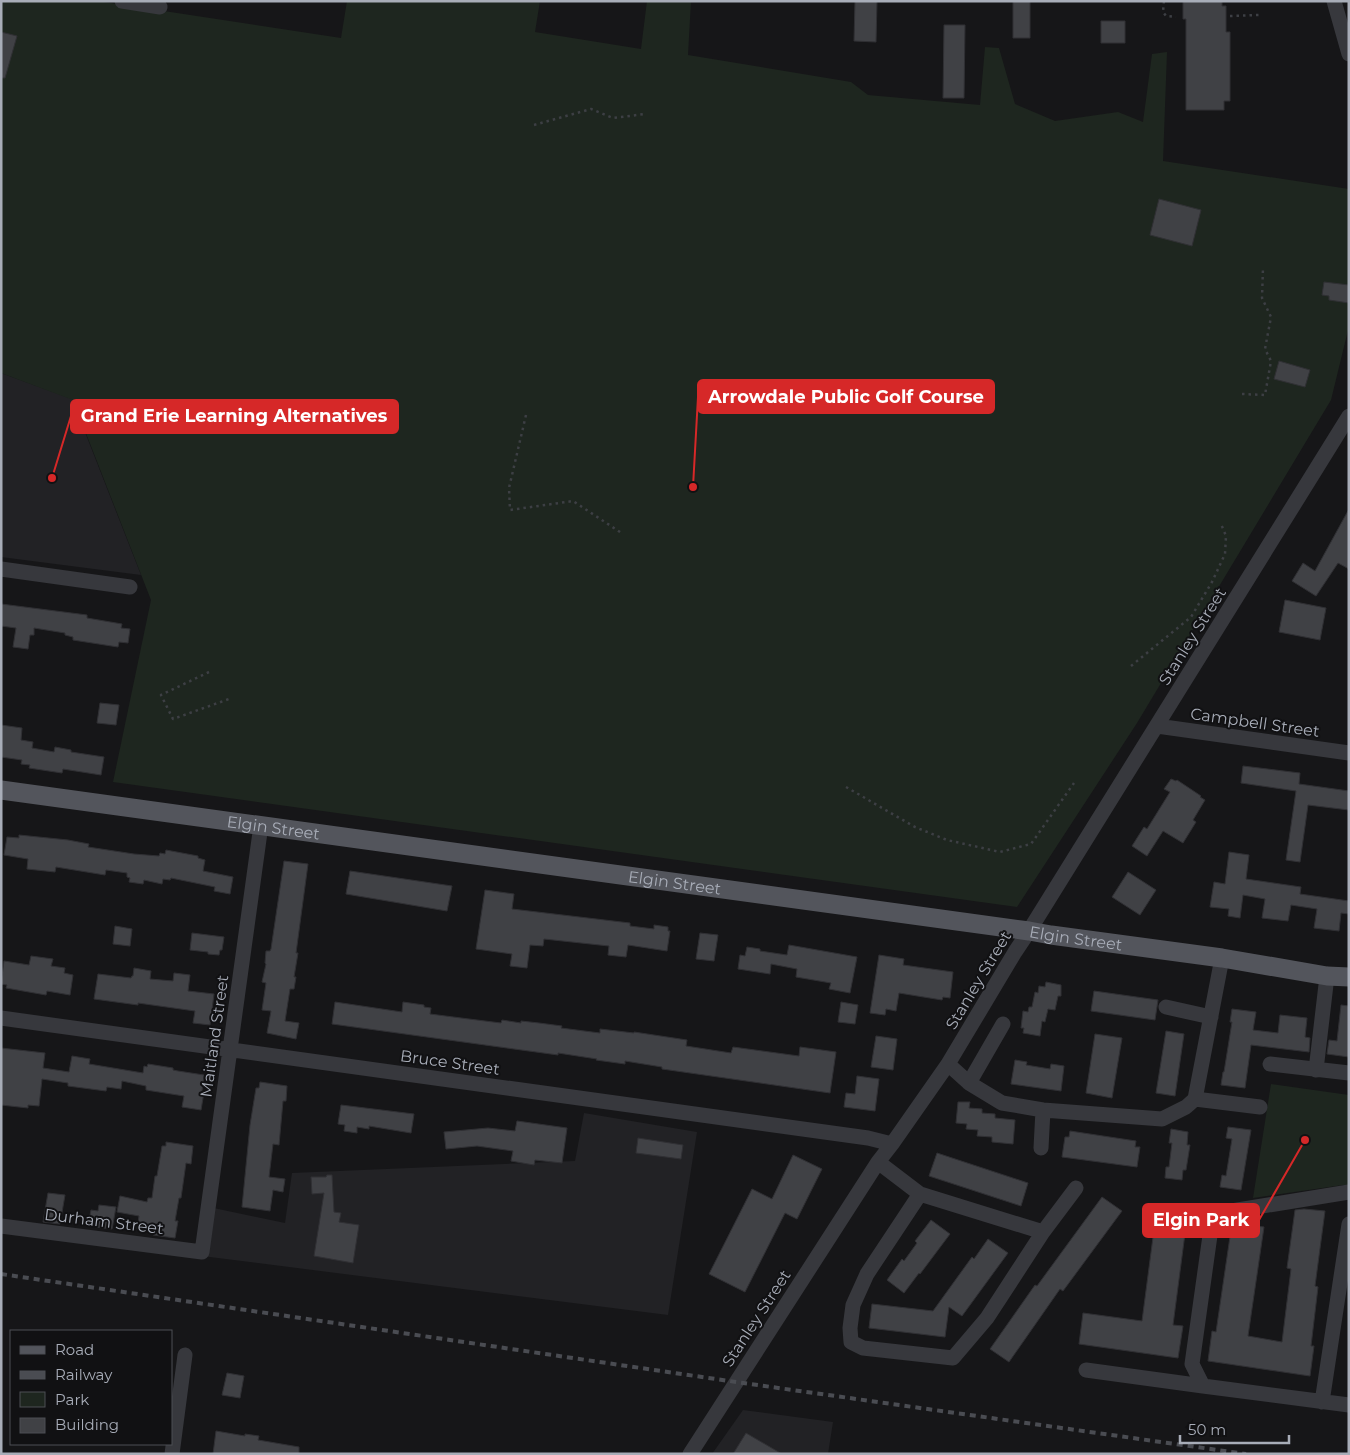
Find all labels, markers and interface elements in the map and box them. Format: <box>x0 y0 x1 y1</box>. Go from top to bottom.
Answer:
callout: Arrowdale Public Golf Course <box>698 380 994 413</box>
text: Arrowdale Public Golf Course <box>707 386 984 408</box>
callout: Grand Erie Learning Alternatives <box>71 400 398 433</box>
text: Grand Erie Learning Alternatives <box>81 405 388 427</box>
street label: Stanley Street <box>1155 584 1230 689</box>
street label: Campbell Street <box>1189 704 1321 741</box>
street label: Elgin Street <box>226 812 322 844</box>
street label: Elgin Street <box>627 867 723 899</box>
street label: Elgin Street <box>1028 922 1124 955</box>
street label: Stanley Street <box>942 927 1016 1033</box>
street label: Maitland Street <box>197 973 233 1098</box>
street label: Bruce Street <box>399 1046 501 1079</box>
callout: Elgin Park <box>1143 1204 1259 1237</box>
street label: Durham Street <box>43 1205 165 1238</box>
text: Elgin Park <box>1153 1209 1249 1231</box>
street label: Stanley Street <box>718 1266 795 1370</box>
legend <box>10 1330 172 1445</box>
text: Road <box>55 1340 94 1359</box>
text: Railway <box>55 1365 113 1384</box>
text: Park <box>55 1390 89 1409</box>
scale bar <box>1180 1412 1289 1444</box>
text: Building <box>55 1415 119 1434</box>
text: 50 m <box>1188 1420 1226 1439</box>

